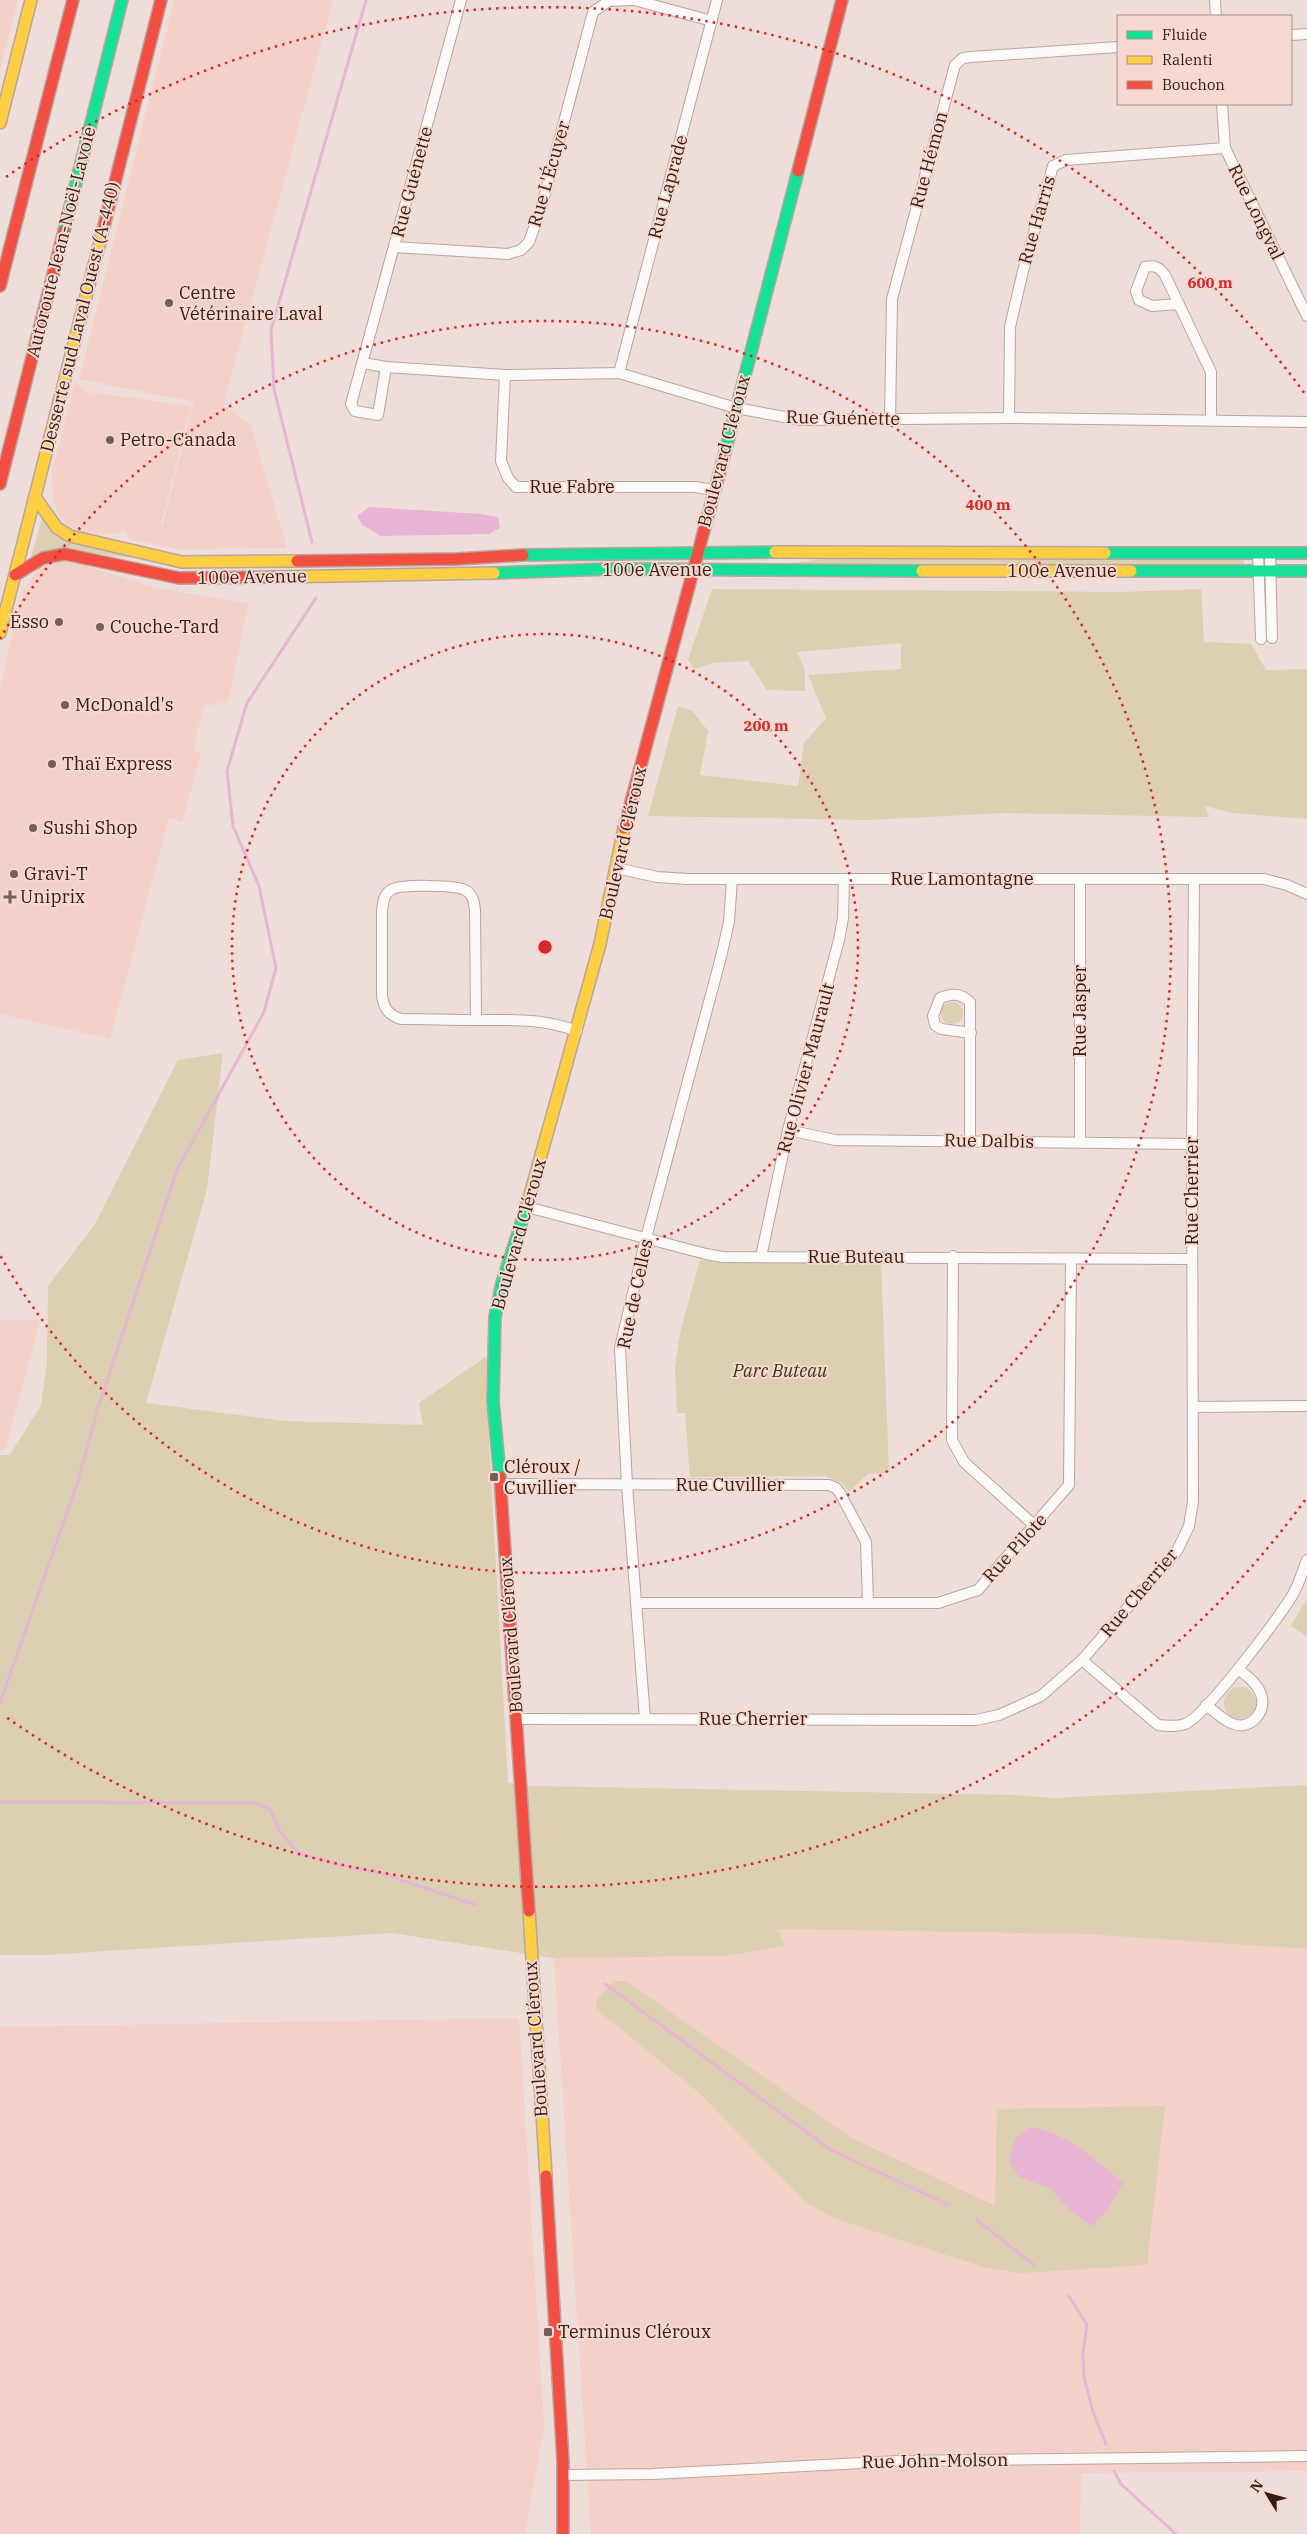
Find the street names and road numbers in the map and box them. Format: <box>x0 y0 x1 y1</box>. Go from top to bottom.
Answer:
street label: Rue Hémon <box>905 109 953 211</box>
street label: Rue L'Écuyer <box>522 118 575 230</box>
street label: Autoroute Jean-Noël-Lavoie <box>21 124 100 360</box>
street label: Rue Guénette <box>386 124 437 240</box>
street label: Rue Laprade <box>643 132 692 241</box>
street label: Rue Longval <box>1223 160 1290 264</box>
street label: Rue Harris <box>1013 173 1060 267</box>
street label: Desserte sud Laval Ouest (A-440) <box>35 179 124 455</box>
street label: Boulevard Cléroux <box>692 372 755 530</box>
street label: Rue Guénette <box>786 405 900 430</box>
street label: Rue Fabre <box>529 475 615 498</box>
street label: 100e Avenue <box>602 558 712 581</box>
street label: 100e Avenue <box>1007 559 1117 582</box>
street label: 100e Avenue <box>197 564 307 589</box>
street label: Boulevard Cléroux <box>594 764 651 922</box>
street label: Rue Lamontagne <box>890 867 1034 890</box>
street label: Rue Jasper <box>1068 965 1091 1057</box>
street label: Rue Olivier Maurault <box>772 980 839 1155</box>
street label: Rue Dalbis <box>944 1128 1034 1153</box>
street label: Rue Cherrier <box>1180 1137 1203 1245</box>
street label: Boulevard Cléroux <box>486 1155 551 1312</box>
street label: Rue de Celles <box>612 1237 657 1351</box>
street label: Rue Buteau <box>807 1245 905 1268</box>
street label: Rue Cuvillier <box>675 1473 785 1496</box>
street label: Rue Pilote <box>977 1508 1052 1587</box>
street label: Rue Cherrier <box>1095 1544 1182 1642</box>
street label: Boulevard Cléroux <box>494 1556 527 1714</box>
street label: Rue Cherrier <box>699 1707 807 1730</box>
street label: Boulevard Cléroux <box>519 1960 552 2118</box>
street label: Rue John-Molson <box>861 2448 1009 2473</box>

